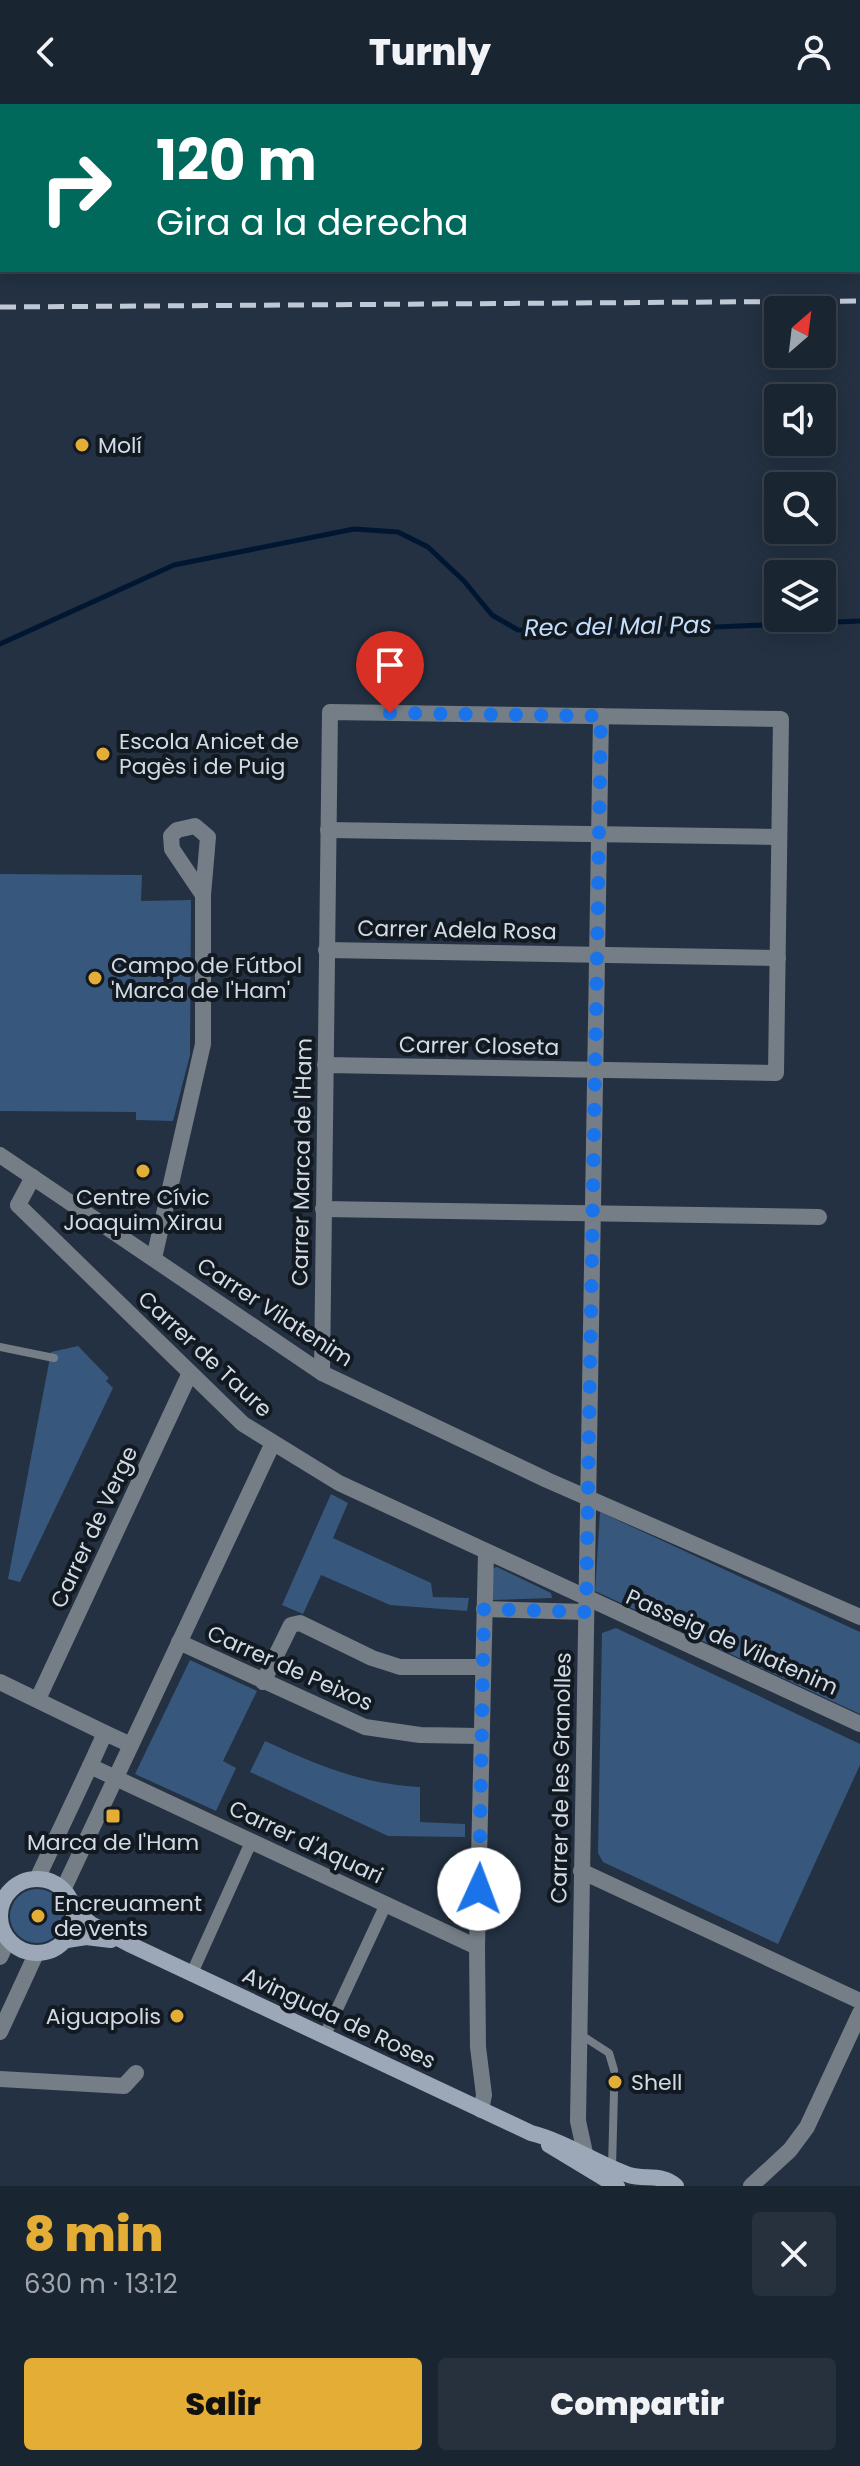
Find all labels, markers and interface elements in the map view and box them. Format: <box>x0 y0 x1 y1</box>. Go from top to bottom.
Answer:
text: Turnly <box>369 27 491 78</box>
icon: back <box>24 30 68 74</box>
icon: person <box>792 30 836 74</box>
text: 120 m <box>156 121 317 200</box>
icon: right <box>24 136 128 240</box>
text: Gira a la derecha <box>156 197 469 248</box>
north arrow <box>764 296 836 368</box>
map controls <box>764 296 836 632</box>
button: sound <box>764 384 836 456</box>
place label: Molí <box>98 430 142 461</box>
marker: Molí <box>73 436 91 454</box>
button: search <box>764 472 836 544</box>
button: layers <box>764 560 836 632</box>
water label: Rec del Mal Pas <box>524 608 712 644</box>
pin <box>356 631 424 713</box>
icon: arrive <box>368 643 412 687</box>
place label: Escola Anicet de Pagès i de Puig <box>119 726 299 782</box>
marker: Escola Anicet de Pagès i de Puig <box>94 745 112 763</box>
street label: Carrer Adela Rosa <box>357 913 557 947</box>
place label: Campo de Fútbol 'Marca de l'Ham' <box>111 950 302 1006</box>
marker: Campo de Fútbol 'Marca de l'Ham' <box>86 969 104 987</box>
street label: Carrer Closeta <box>399 1029 559 1063</box>
street label: Carrer Marca de l'Ham <box>284 1038 320 1286</box>
marker: Centre Cívic Joaquim Xirau <box>134 1162 152 1180</box>
place label: Centre Cívic Joaquim Xirau <box>63 1182 223 1238</box>
street label: Carrer Vilatenim <box>191 1250 359 1374</box>
street label: Carrer de Taure <box>131 1284 279 1424</box>
street label: Carrer de Verge <box>43 1441 145 1613</box>
street label: Passeig de Vilatenim <box>621 1581 843 1703</box>
street label: Carrer de Peixos <box>202 1618 378 1718</box>
street label: Carrer de les Granolles <box>543 1652 579 1904</box>
street label: Carrer d'Aquari <box>224 1793 388 1891</box>
marker: Marca de l'Ham <box>104 1807 122 1825</box>
place label: Marca de l'Ham <box>27 1827 199 1858</box>
position arrow <box>437 1847 521 1931</box>
place label: Encreuament de vents <box>54 1888 202 1944</box>
marker: Encreuament de vents <box>29 1907 47 1925</box>
street label: Avinguda de Roses <box>237 1960 441 2076</box>
place label: Aiguapolis <box>46 2001 161 2032</box>
marker: Aiguapolis <box>168 2007 186 2025</box>
place label: Shell <box>631 2067 682 2098</box>
marker: Shell <box>606 2073 624 2091</box>
text: 8 min <box>24 2201 163 2268</box>
button: close <box>752 2212 836 2296</box>
text: 630 m · 13:12 <box>24 2266 178 2302</box>
button: Salir <box>24 2358 422 2450</box>
button: Compartir <box>438 2358 836 2450</box>

